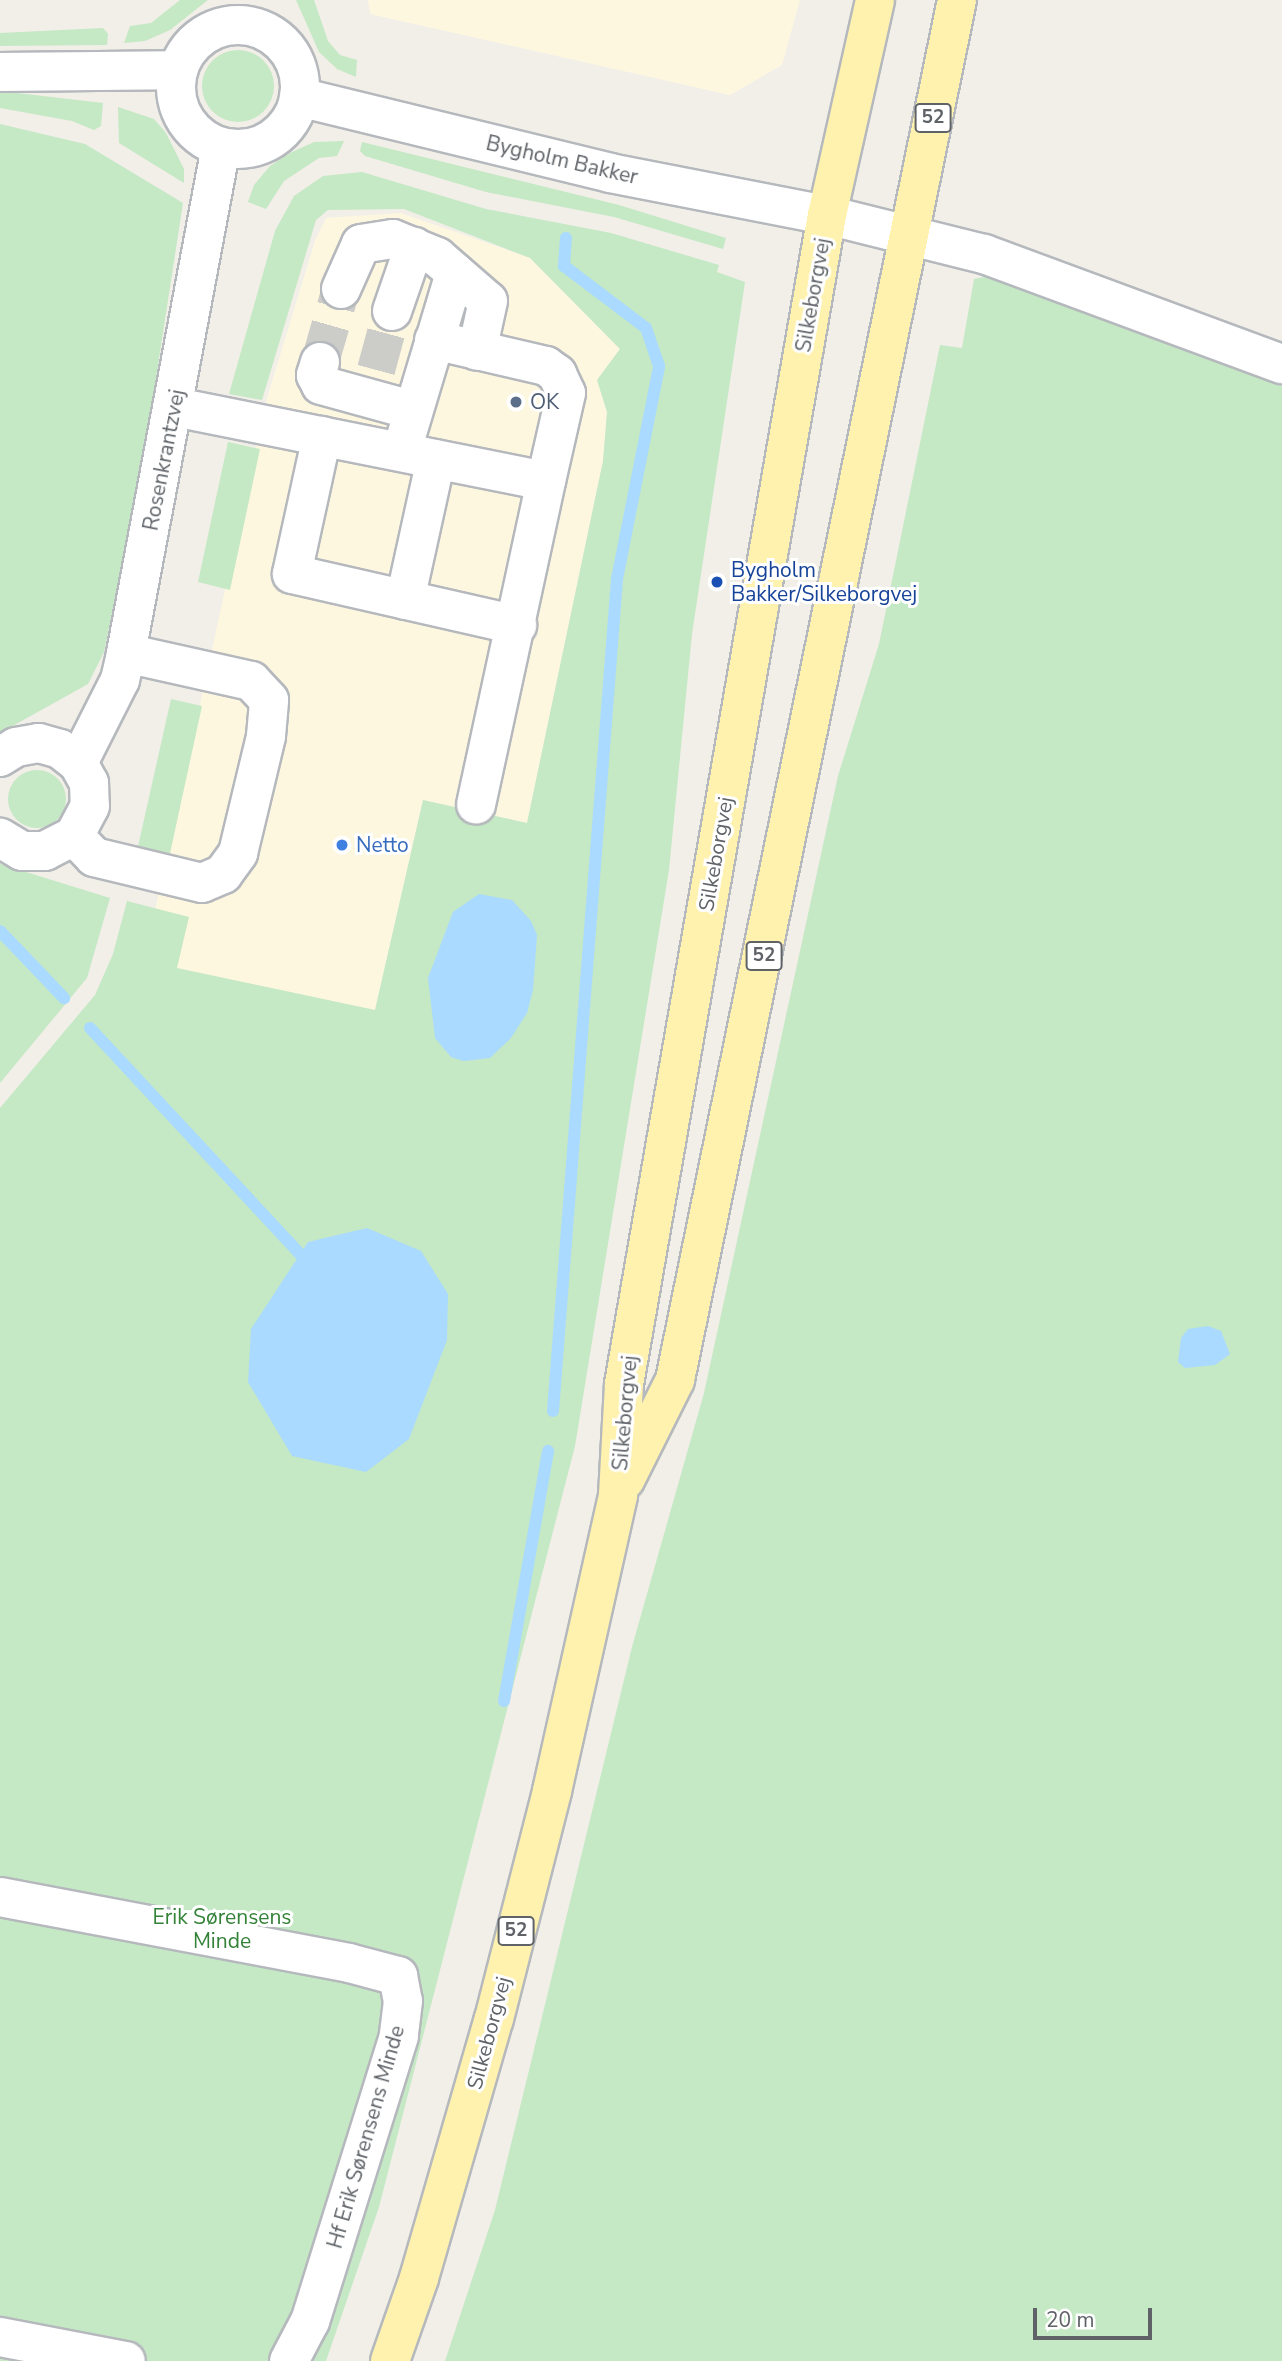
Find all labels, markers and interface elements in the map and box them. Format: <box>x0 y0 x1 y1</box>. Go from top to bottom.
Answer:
road number: 52 <box>914 102 952 134</box>
street label: Bygholm Bakker <box>484 130 640 190</box>
street label: Silkeborgvej <box>791 236 835 354</box>
street label: Rosenkrantzvej <box>138 387 190 533</box>
place label: OK <box>530 389 559 415</box>
marker: OK <box>508 394 524 410</box>
place label: Bygholm Bakker/Silkeborgvej <box>731 557 917 607</box>
marker: Bygholm Bakker/Silkeborgvej <box>709 574 725 590</box>
street label: Silkeborgvej <box>694 795 738 913</box>
place label: Netto <box>356 832 409 858</box>
marker: Netto <box>334 837 350 853</box>
road number: 52 <box>745 940 783 972</box>
street label: Silkeborgvej <box>607 1354 643 1472</box>
park label: Erik Sørensens Minde <box>153 1904 291 1954</box>
road number: 52 <box>497 1915 535 1946</box>
street label: Silkeborgvej <box>462 1974 516 2092</box>
street label: Hf Erik Sørensens Minde <box>322 2023 410 2251</box>
scale bar <box>1037 2294 1156 2338</box>
text: 20 m <box>1046 2306 1095 2334</box>

